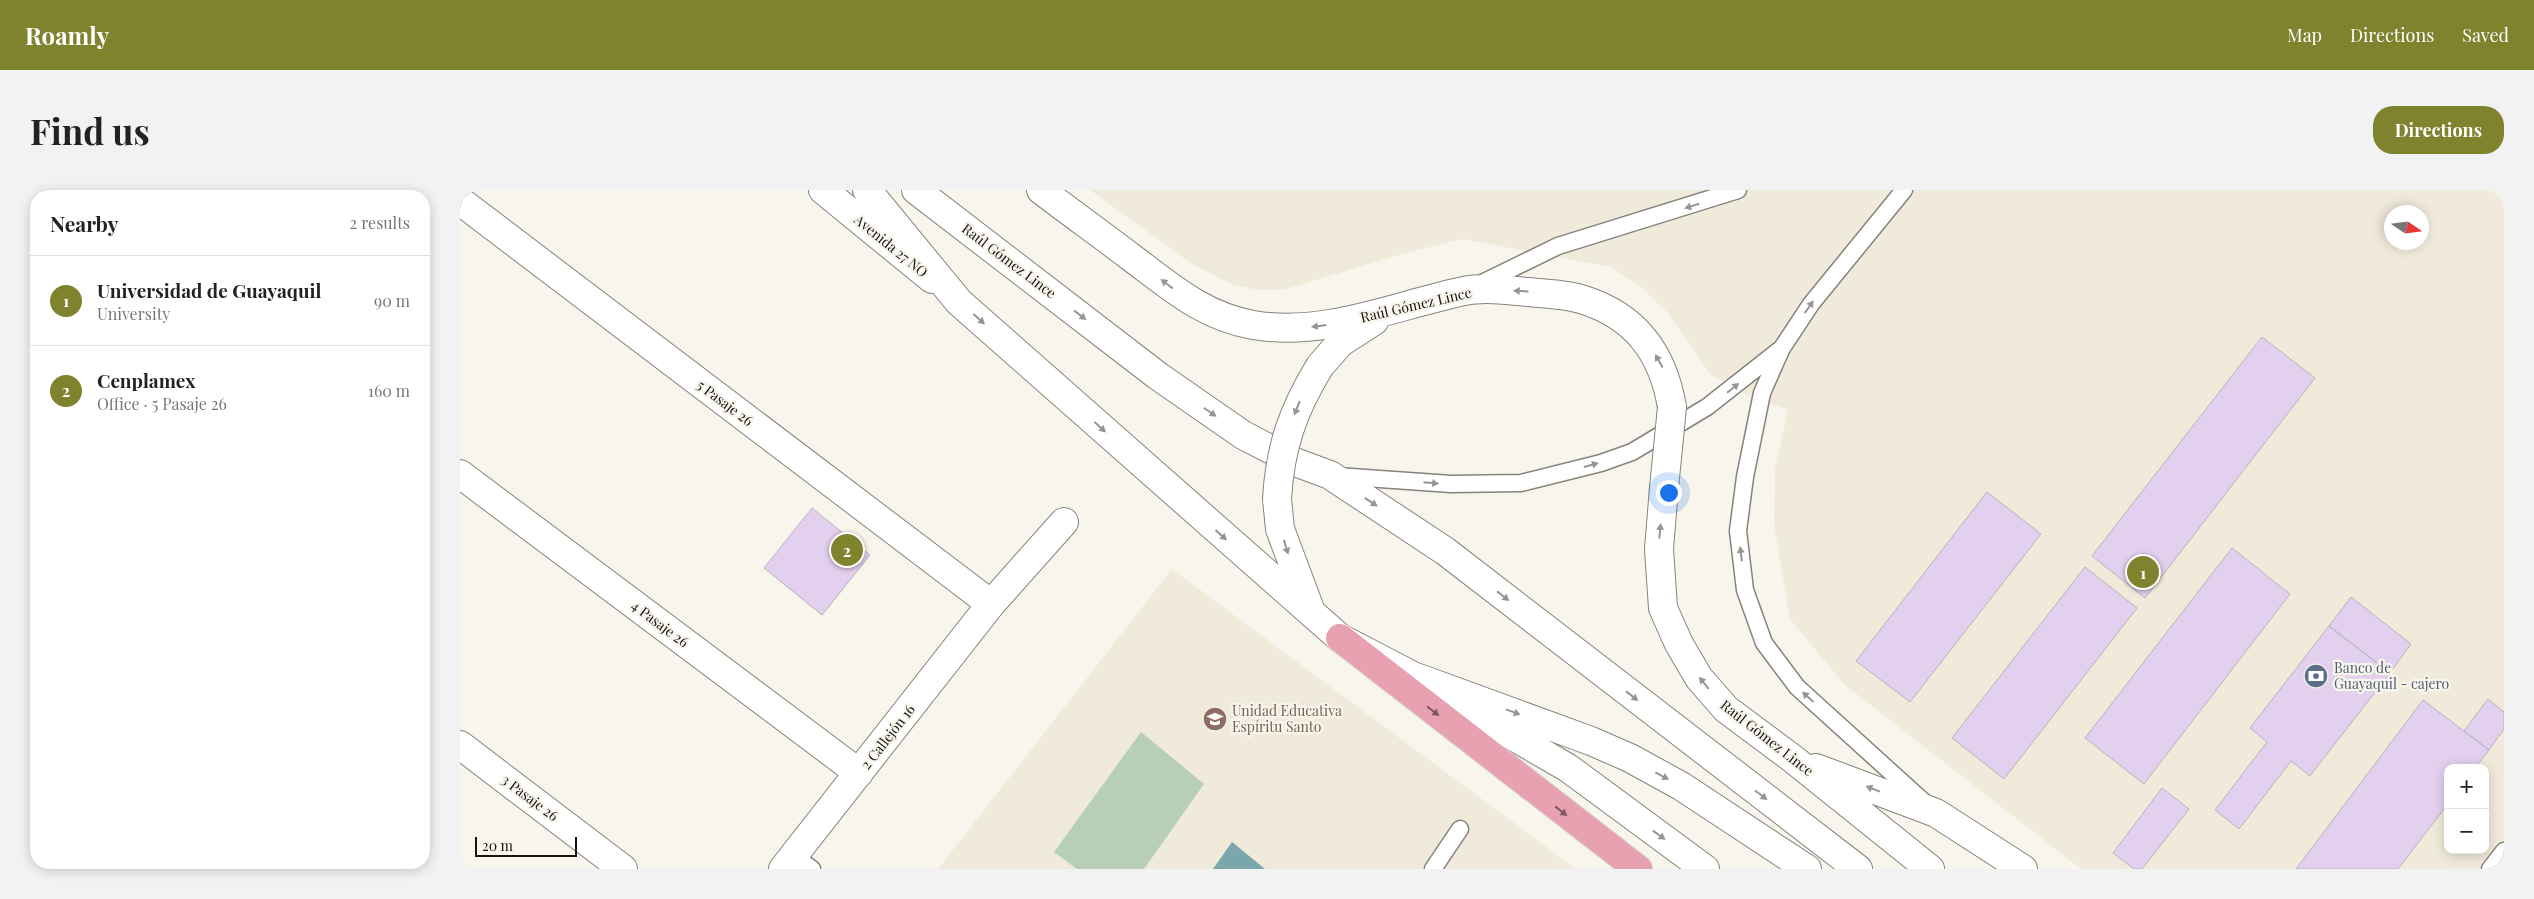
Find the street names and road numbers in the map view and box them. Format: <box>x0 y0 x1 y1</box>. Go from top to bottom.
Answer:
street label: Avenida 27 NO <box>850 209 932 281</box>
street label: Raúl Gómez Lince <box>958 219 1060 302</box>
street label: Raúl Gómez Lince <box>1358 282 1473 327</box>
street label: 5 Pasaje 26 <box>693 375 757 430</box>
street label: 4 Pasaje 26 <box>628 596 693 651</box>
street label: Raúl Gómez Lince <box>1717 695 1818 780</box>
street label: 2 Callejón 16 <box>856 700 919 773</box>
street label: 3 Pasaje 26 <box>498 770 563 825</box>

